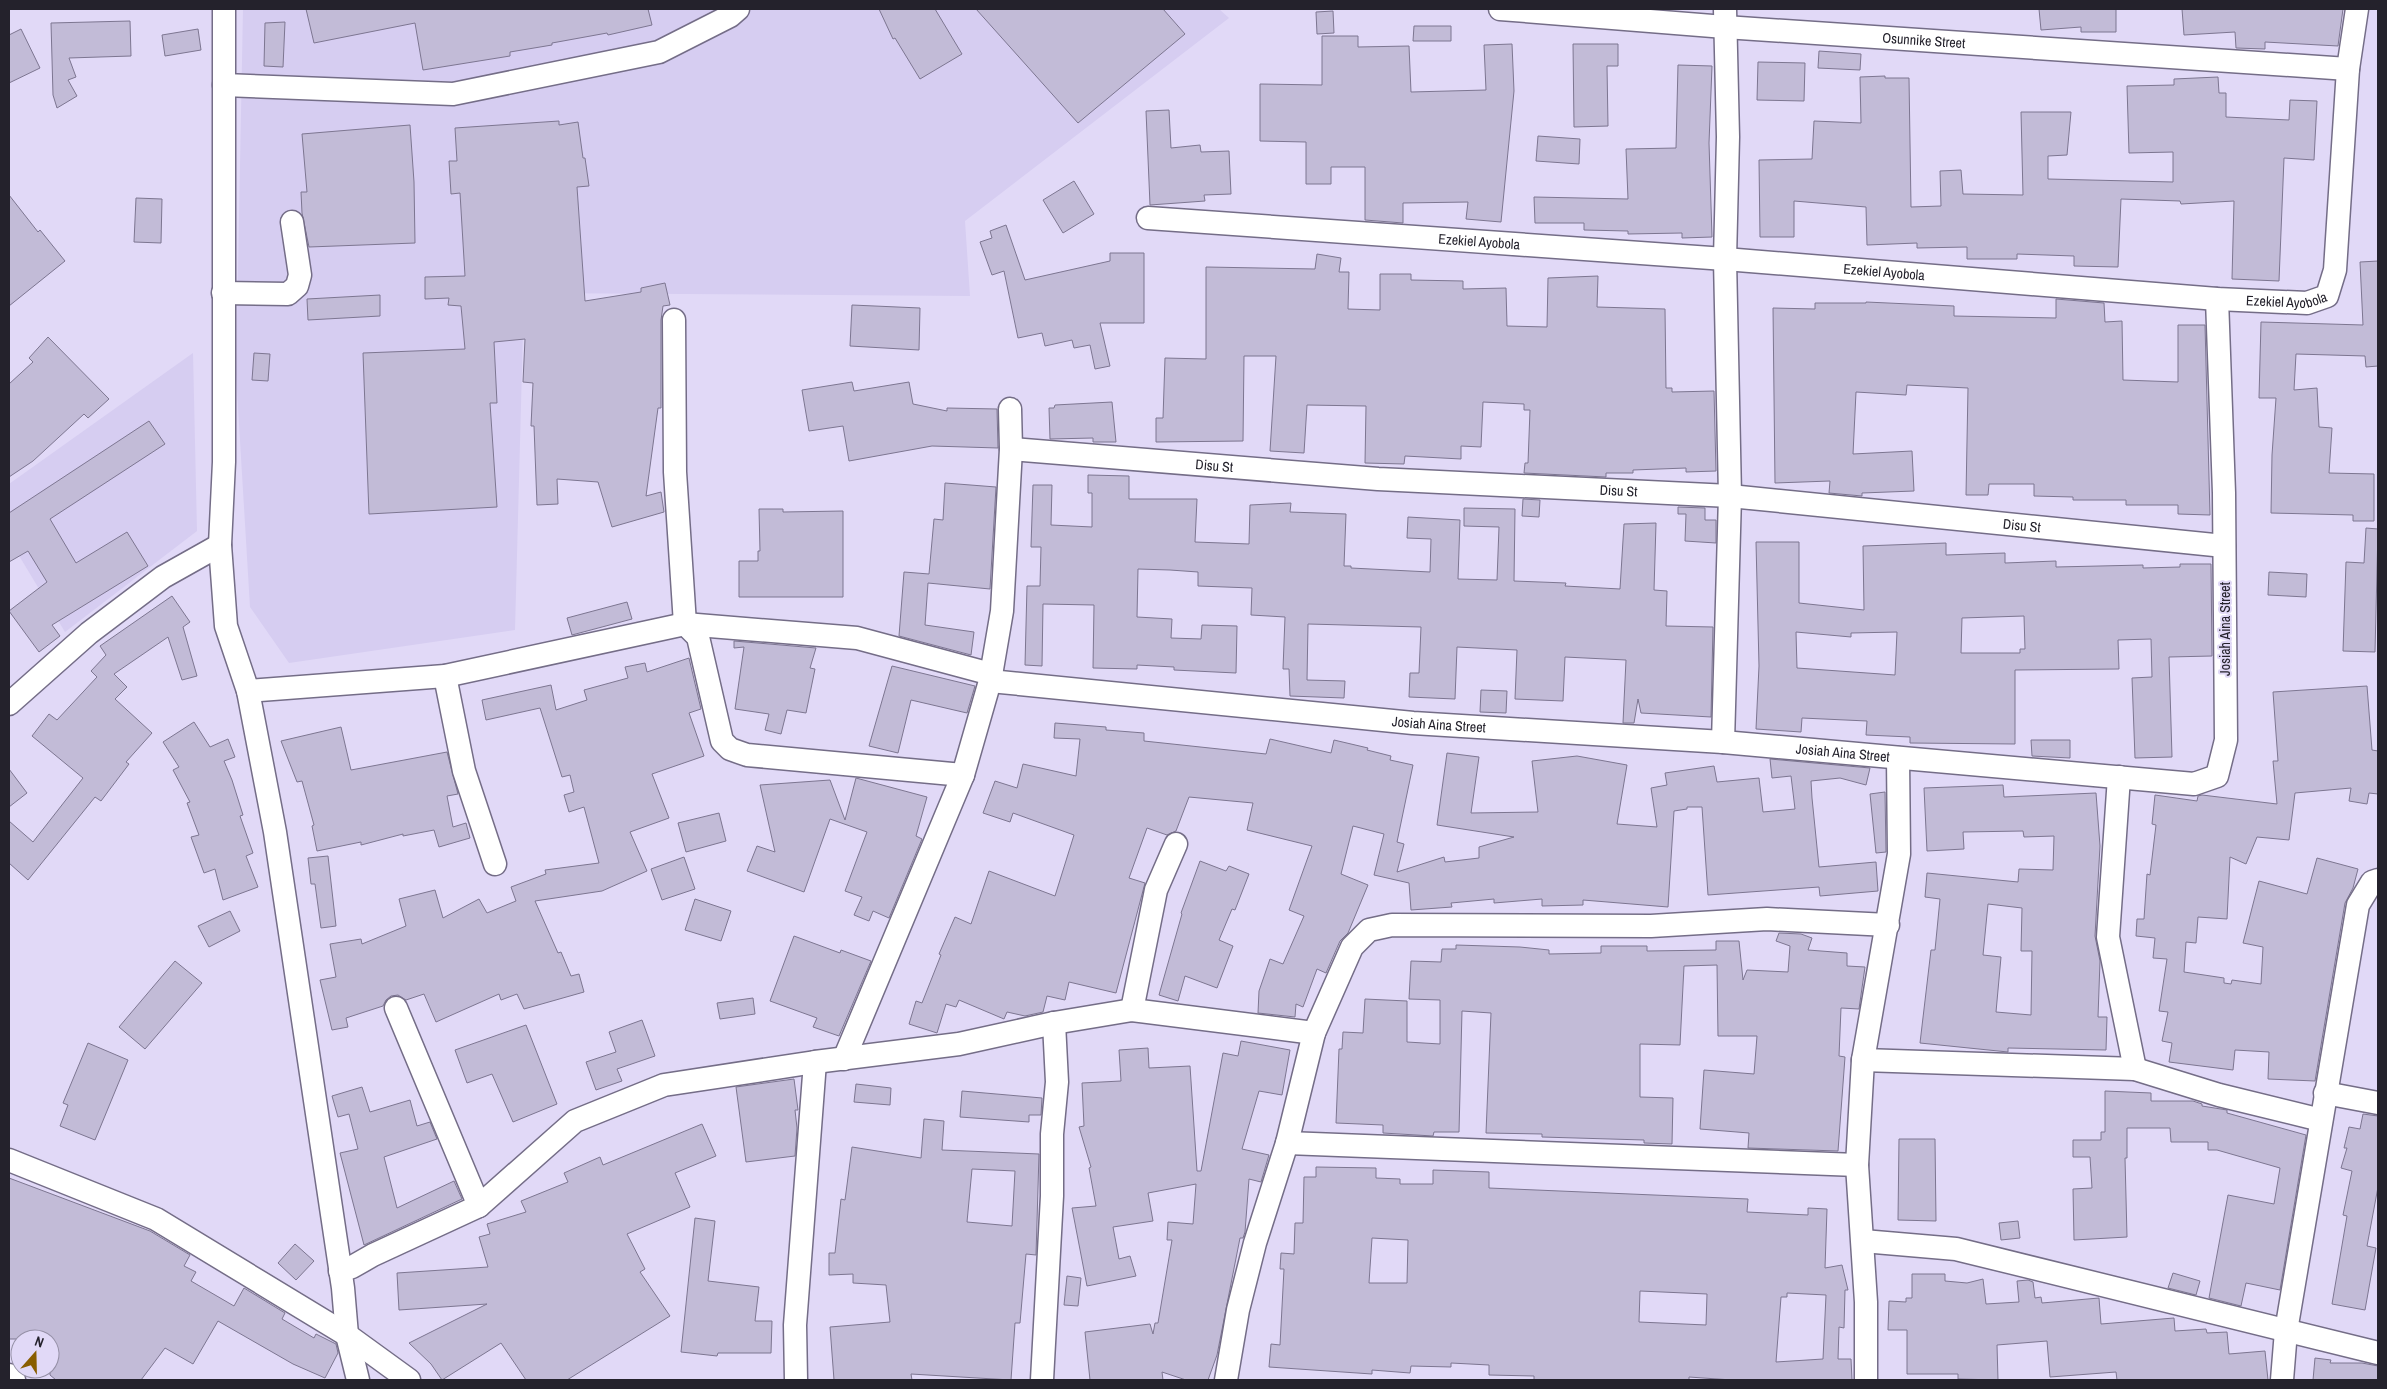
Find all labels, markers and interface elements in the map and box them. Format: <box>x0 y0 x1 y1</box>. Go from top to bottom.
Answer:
street label: Osunnike Street <box>1882 29 1966 52</box>
street label: Ezekiel Ayobola <box>1438 230 1521 253</box>
street label: Ezekiel Ayobola <box>1843 260 1926 284</box>
street label: Ezekiel Ayobola <box>2246 287 2330 312</box>
street label: Disu St <box>1195 455 1234 476</box>
street label: Disu St <box>1599 481 1638 501</box>
street label: Disu St <box>2002 515 2042 536</box>
street label: Josiah Aina Street <box>2216 582 2234 676</box>
street label: Josiah Aina Street <box>1391 712 1486 736</box>
street label: Josiah Aina Street <box>1795 740 1890 766</box>
north arrow <box>10 1329 60 1379</box>
text: N <box>32 1332 46 1352</box>

